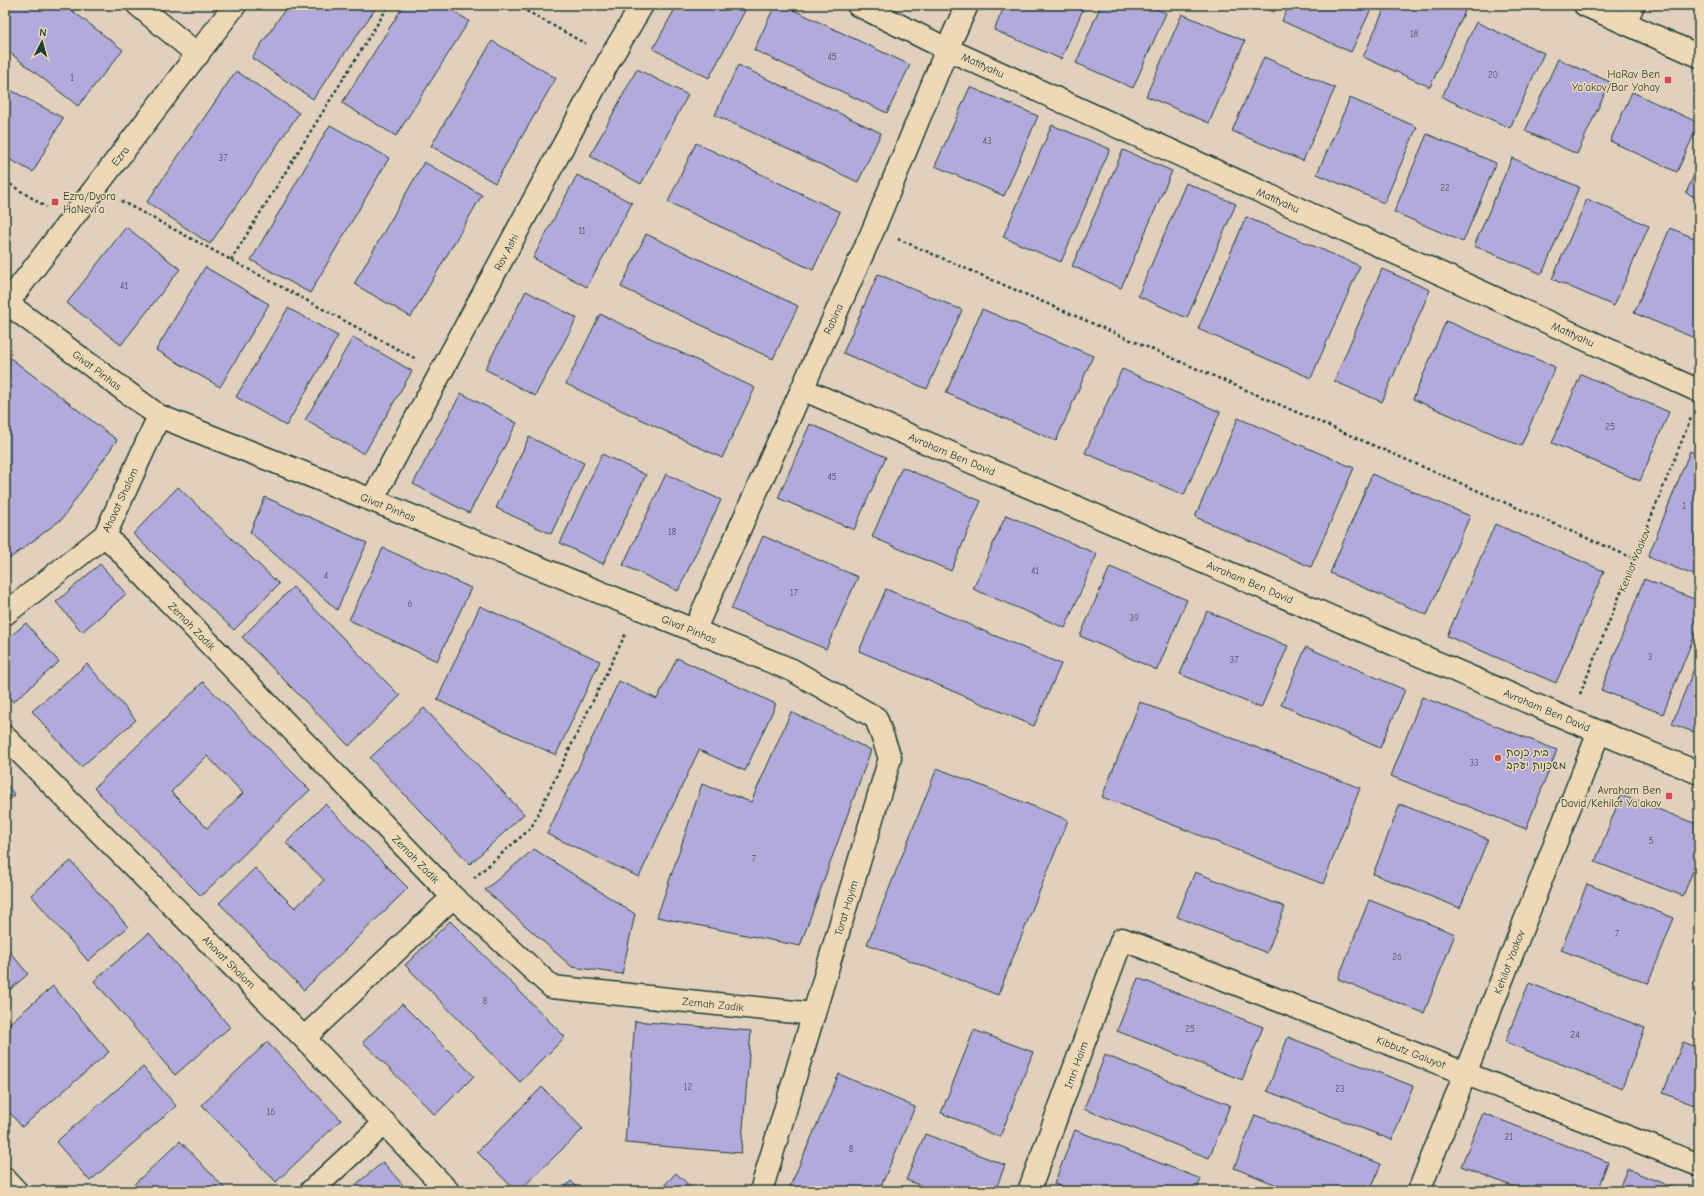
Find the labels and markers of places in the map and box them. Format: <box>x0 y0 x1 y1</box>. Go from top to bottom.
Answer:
place label: HaRav Ben Ya'akov/Bar Yohay <box>1572 68 1660 94</box>
marker: HaRav Ben Ya'akov/Bar Yohay <box>1663 75 1673 85</box>
place label: Ezra/Dvora HaNevi'a <box>63 190 116 216</box>
marker: Ezra/Dvora HaNevi'a <box>50 197 60 207</box>
place label: בית כנסת משכנות יעקב <box>1506 746 1566 772</box>
marker: בית כנסת משכנות יעקב <box>1493 753 1503 763</box>
place label: Avraham Ben David/Kehilot Ya'akov <box>1561 784 1661 810</box>
marker: Avraham Ben David/Kehilot Ya'akov <box>1664 791 1674 801</box>

